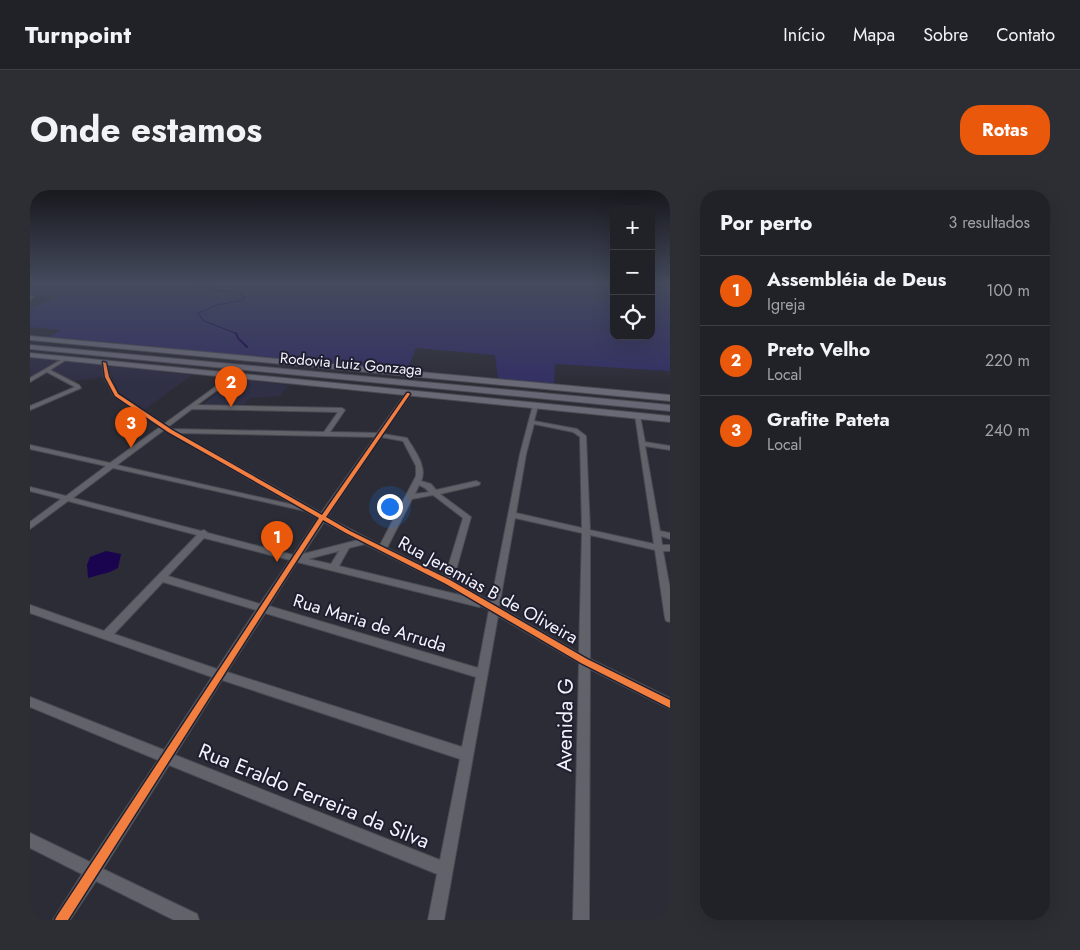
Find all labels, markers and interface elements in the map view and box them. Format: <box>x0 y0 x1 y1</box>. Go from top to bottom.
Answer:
text: Turnpoint <box>25 17 131 52</box>
text: Início <box>783 22 825 48</box>
text: Mapa <box>853 22 895 48</box>
text: Sobre <box>923 22 968 48</box>
text: Contato <box>996 22 1055 48</box>
text: Onde estamos <box>30 105 262 155</box>
button: Rotas <box>960 105 1050 155</box>
map controls <box>610 205 655 340</box>
button: + <box>610 205 655 250</box>
text: Por perto <box>720 208 812 238</box>
text: 3 resultados <box>949 211 1030 234</box>
button: − <box>610 250 655 295</box>
text: Assembléia de Deus <box>767 266 946 293</box>
text: 1 <box>732 279 740 302</box>
text: 100 m <box>986 279 1030 302</box>
text: Igreja <box>767 293 805 316</box>
button: locate <box>610 295 655 340</box>
text: Preto Velho <box>767 336 870 363</box>
street label: Rodovia Luiz Gonzaga <box>279 347 423 381</box>
text: 2 <box>731 349 741 372</box>
text: 220 m <box>985 349 1030 372</box>
text: Local <box>767 363 802 386</box>
pin: 2 <box>215 366 247 407</box>
text: Grafite Pateta <box>767 406 890 433</box>
pin: 3 <box>115 407 147 448</box>
text: 3 <box>731 419 741 442</box>
text: 240 m <box>985 419 1030 442</box>
text: Local <box>767 433 802 456</box>
your location <box>377 494 403 520</box>
pin: 1 <box>261 521 293 562</box>
street label: Rua Jeremias B de Oliveira <box>393 530 583 650</box>
street label: Rua Maria de Arruda <box>290 587 450 659</box>
street label: Avenida G <box>549 678 581 772</box>
street label: Rua Eraldo Ferreira da Silva <box>194 736 434 856</box>

